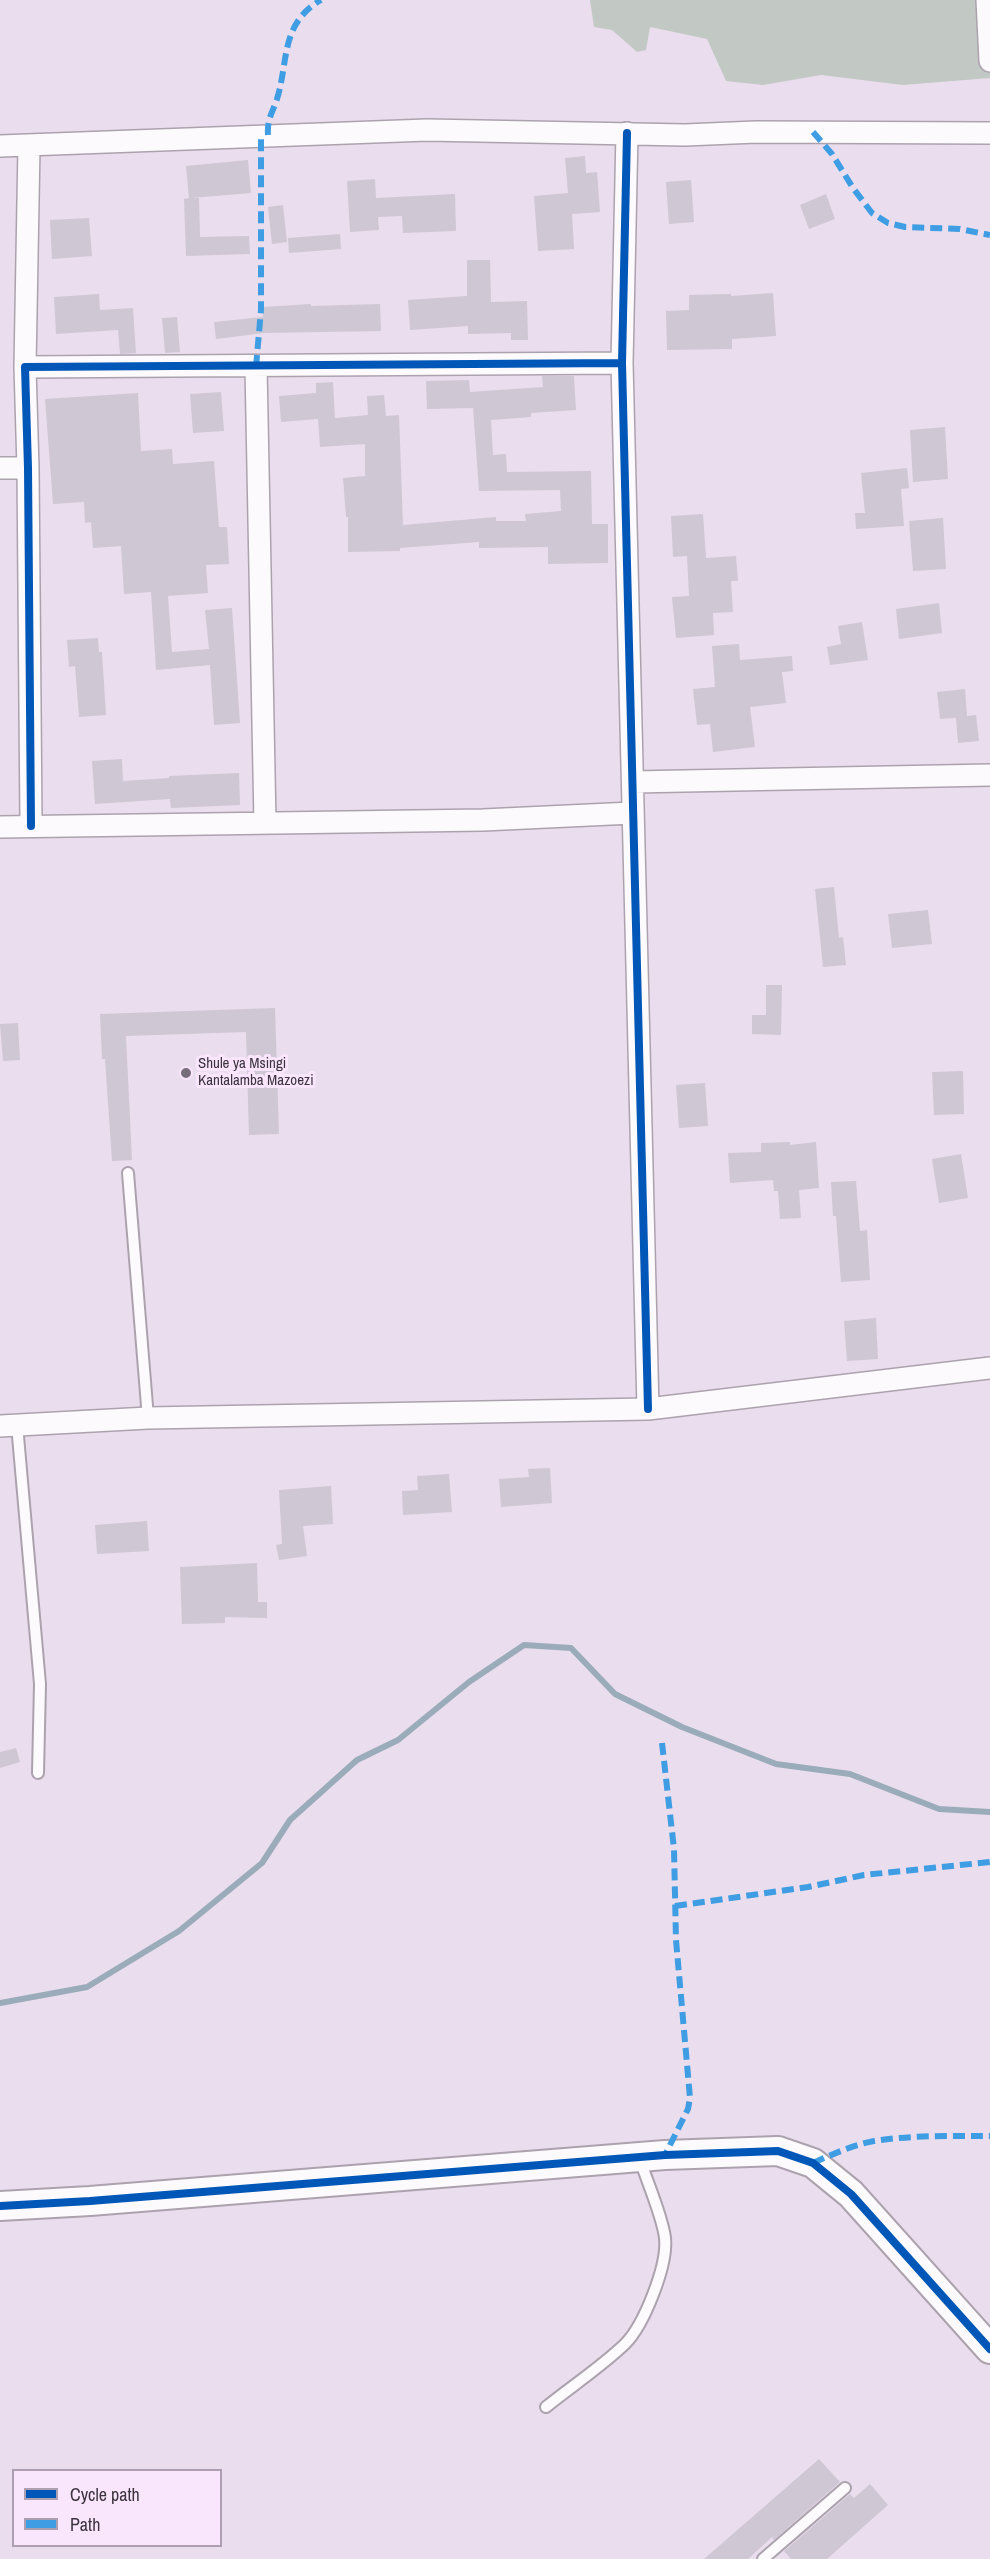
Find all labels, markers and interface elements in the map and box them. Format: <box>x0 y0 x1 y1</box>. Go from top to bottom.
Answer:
place label: Shule ya Msingi Kantalamba Mazoezi <box>198 1055 314 1090</box>
marker: Shule ya Msingi Kantalamba Mazoezi <box>179 1066 193 1080</box>
legend <box>12 2469 222 2547</box>
text: Cycle path <box>70 2482 140 2507</box>
text: Path <box>70 2512 100 2537</box>

